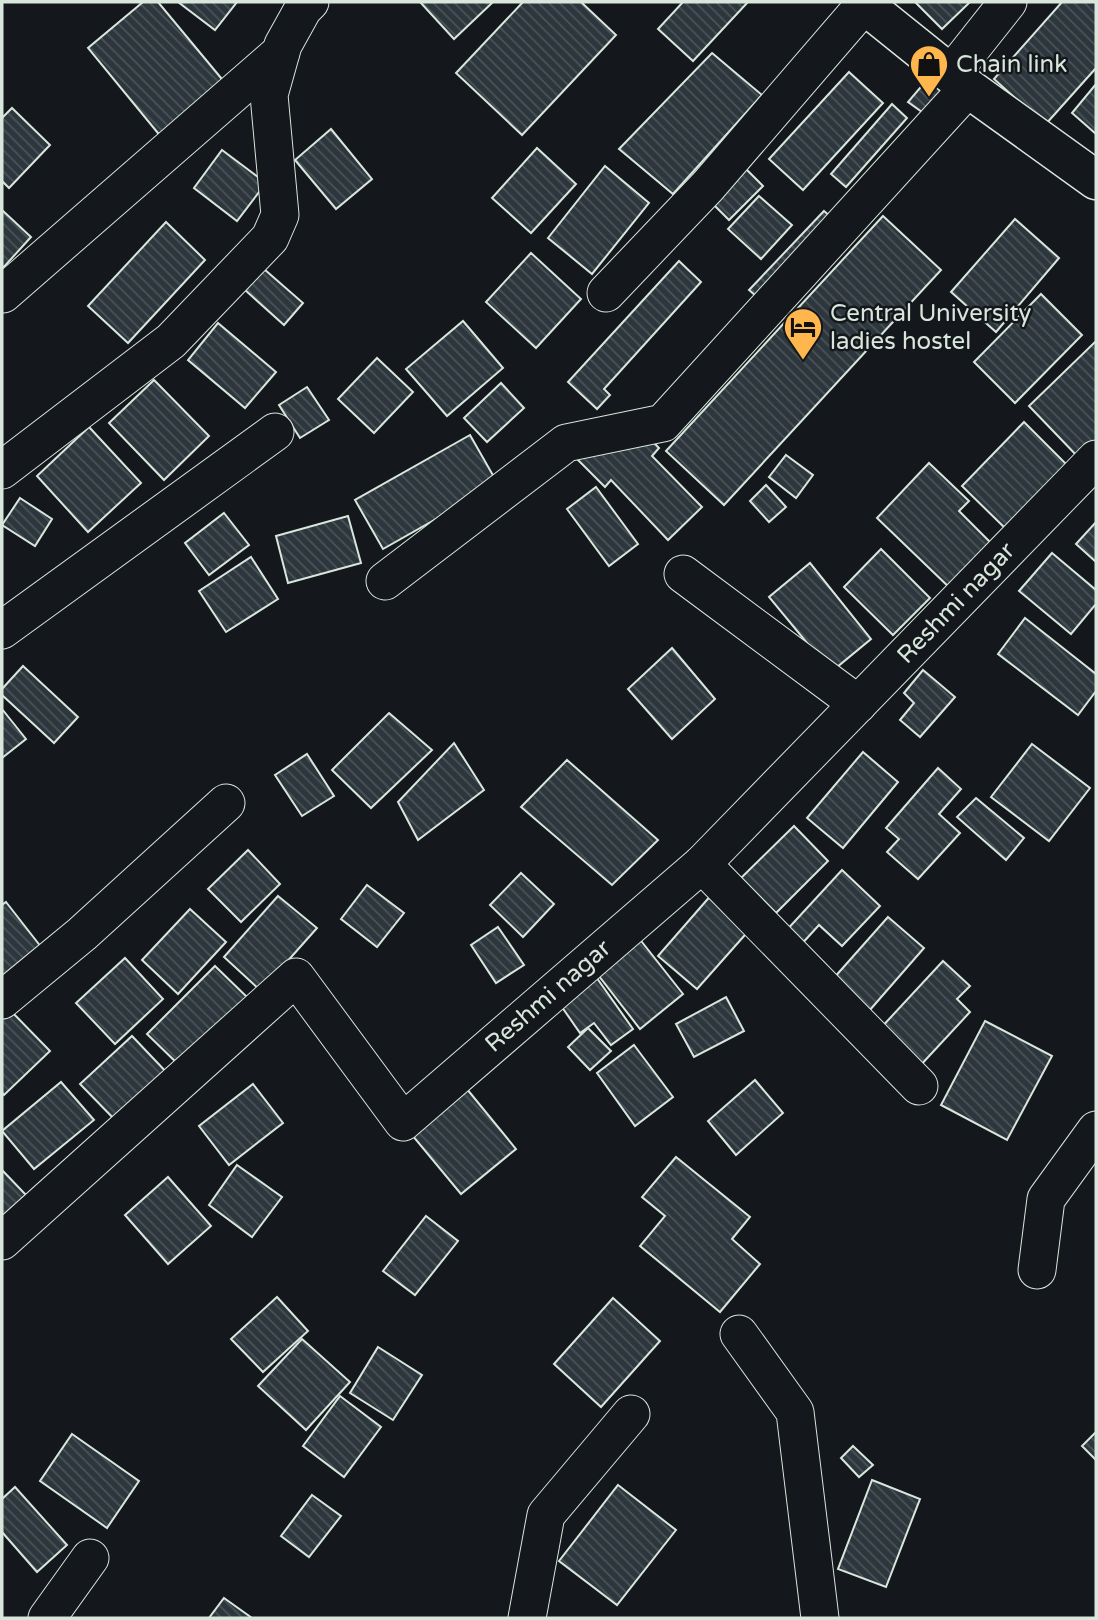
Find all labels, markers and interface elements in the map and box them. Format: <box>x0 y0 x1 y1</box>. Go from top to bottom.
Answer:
shop icon: Chain link <box>908 43 950 98</box>
place label: Chain link <box>956 50 1067 79</box>
place label: Central University ladies hostel <box>830 299 1031 356</box>
hotel icon: Central University ladies hostel <box>782 306 824 361</box>
street label: Reshmi nagar <box>891 536 1022 670</box>
street label: Reshmi nagar <box>479 933 617 1058</box>

